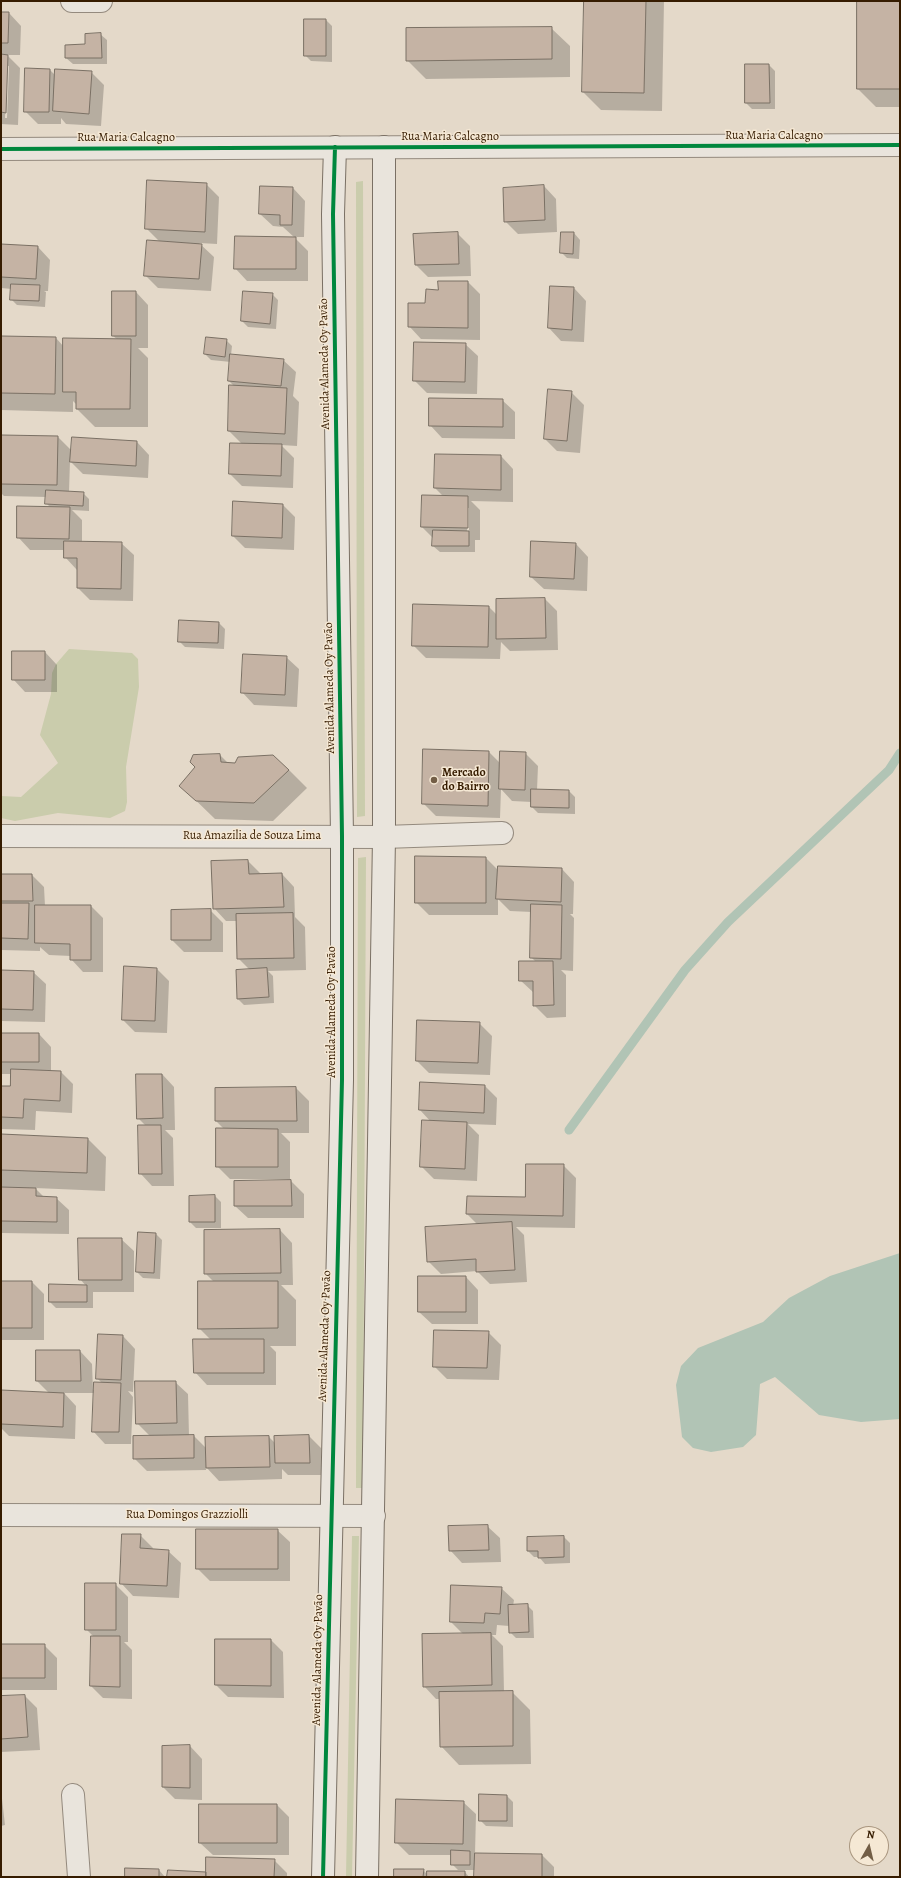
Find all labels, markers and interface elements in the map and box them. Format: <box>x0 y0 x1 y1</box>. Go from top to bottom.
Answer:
street label: Rua Maria Calcagno <box>725 129 823 143</box>
street label: Rua Maria Calcagno <box>401 130 499 144</box>
street label: Rua Maria Calcagno <box>77 131 175 145</box>
street label: Avenida Alameda Oy Pavão <box>317 298 333 430</box>
street label: Avenida Alameda Oy Pavão <box>322 622 338 754</box>
place label: Mercado do Bairro <box>442 766 489 794</box>
marker: Mercado do Bairro <box>429 775 439 785</box>
street label: Rua Amazilia de Souza Lima <box>183 829 321 843</box>
street label: Avenida Alameda Oy Pavão <box>325 946 339 1078</box>
street label: Avenida Alameda Oy Pavão <box>316 1270 334 1402</box>
street label: Rua Domingos Grazziolli <box>126 1508 248 1522</box>
street label: Avenida Alameda Oy Pavão <box>310 1594 326 1726</box>
north arrow <box>849 1826 889 1866</box>
text: N <box>866 1827 876 1843</box>

